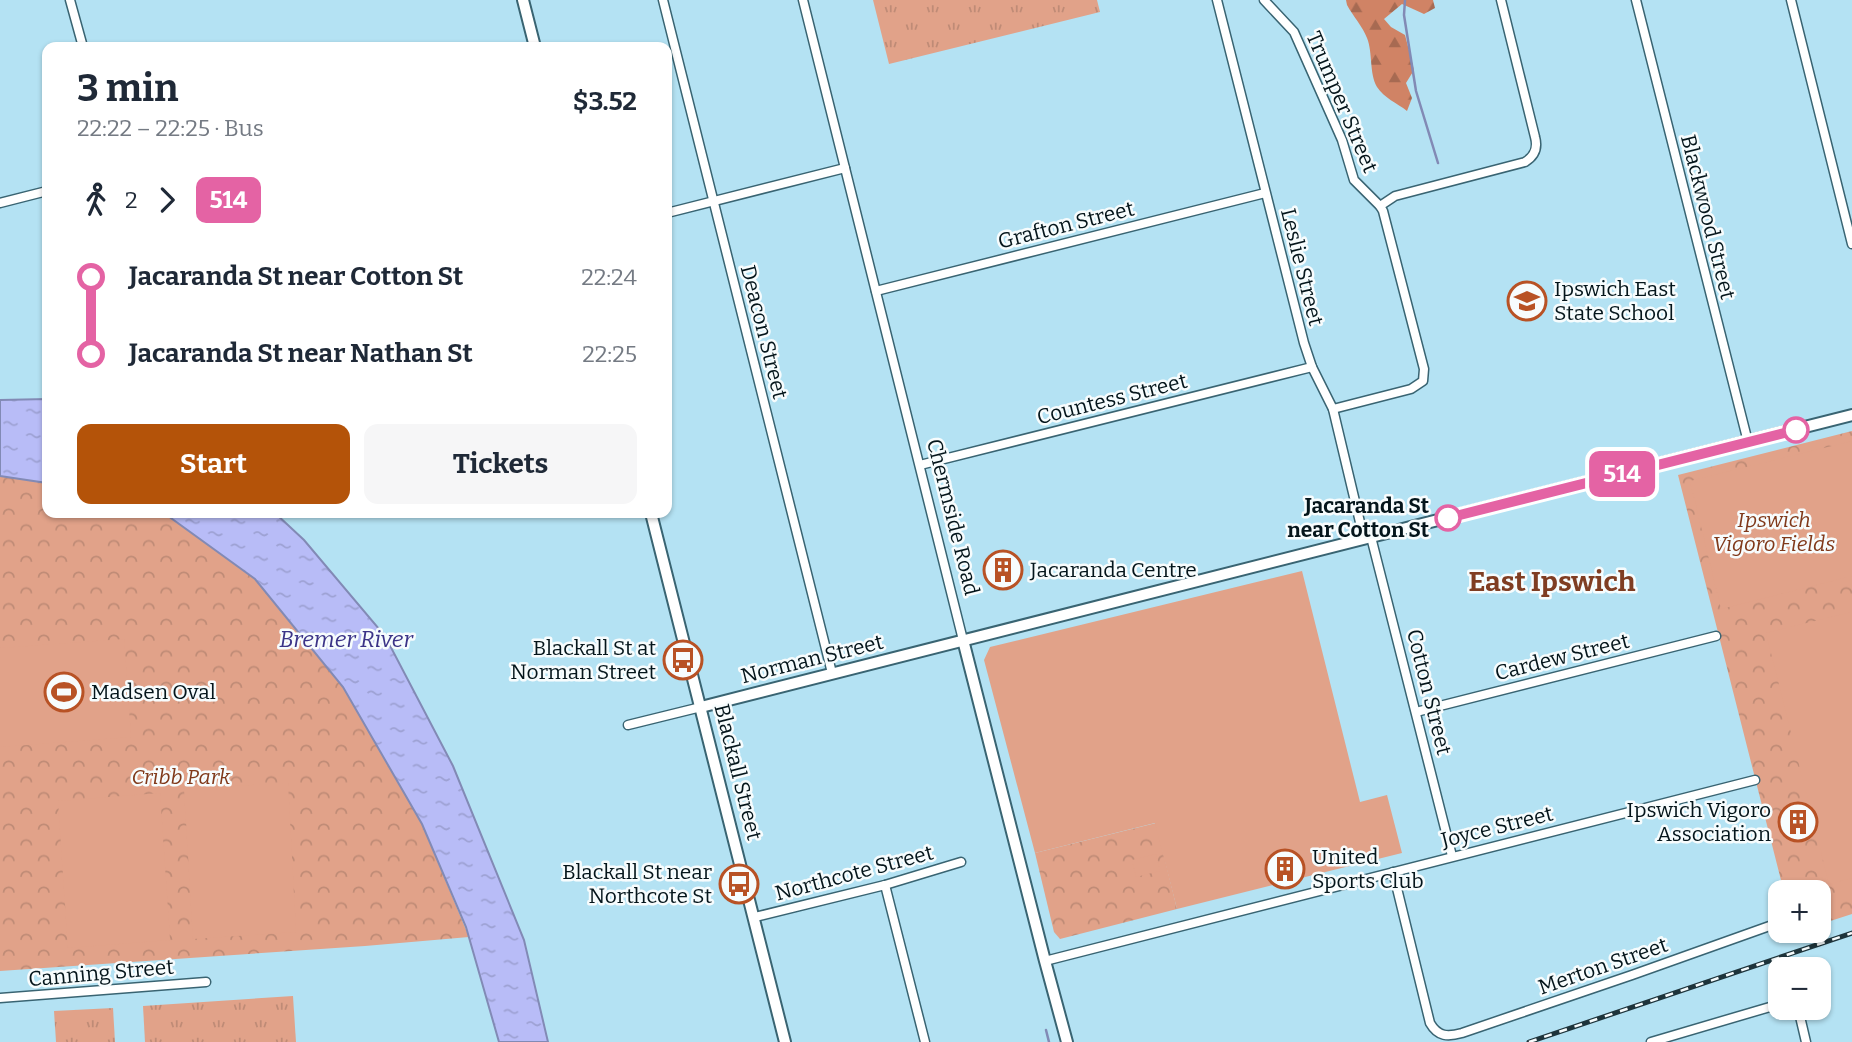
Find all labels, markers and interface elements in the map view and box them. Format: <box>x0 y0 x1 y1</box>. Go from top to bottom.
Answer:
street label: Trumper Street <box>1301 28 1384 177</box>
text: 3 min <box>77 65 179 111</box>
text: $3.52 <box>573 86 637 117</box>
text: 22:22 – 22:25 · Bus <box>77 114 264 142</box>
street label: Blackwood Street <box>1675 132 1741 303</box>
icon: walk <box>77 181 115 219</box>
icon: forward <box>148 181 186 219</box>
text: 2 <box>125 186 138 214</box>
text: 514 <box>210 186 247 214</box>
street label: Grafton Street <box>995 195 1137 254</box>
street label: Leslie Street <box>1275 206 1329 329</box>
text: Jacaranda St near Cotton St <box>129 261 463 292</box>
street label: Deacon Street <box>735 262 793 402</box>
text: 22:24 <box>581 263 637 291</box>
place label: Ipswich East State School <box>1554 276 1676 326</box>
school or university icon: Ipswich East State School <box>1506 280 1548 322</box>
text: Jacaranda St near Nathan St <box>129 338 473 369</box>
text: 22:25 <box>582 340 637 368</box>
street label: Countess Street <box>1034 368 1190 430</box>
unlabelled marker <box>1783 417 1809 443</box>
button: Start <box>77 424 350 504</box>
button: Tickets <box>364 424 637 504</box>
street label: Chermside Road <box>921 436 985 598</box>
line badge: 514 <box>1582 451 1662 497</box>
text: 514 <box>1603 460 1641 488</box>
place label: Jacaranda St near Cotton St <box>1287 493 1430 543</box>
marker: Jacaranda St near Cotton St <box>1435 505 1461 531</box>
park label: Ipswich Vigoro Fields <box>1713 507 1835 557</box>
building icon: Jacaranda Centre <box>982 549 1024 591</box>
place label: Jacaranda Centre <box>1029 557 1197 583</box>
district label: East Ipswich <box>1469 565 1636 598</box>
water label: Bremer River <box>279 625 414 653</box>
street label: Cotton Street <box>1401 626 1457 758</box>
street label: Cardew Street <box>1492 628 1632 686</box>
street label: Norman Street <box>738 629 886 689</box>
place label: Blackall St at Norman Street <box>510 635 656 685</box>
bus stop icon: Blackall St at Norman Street <box>662 639 704 681</box>
sports icon: Madsen Oval <box>43 671 85 713</box>
place label: Madsen Oval <box>91 679 216 705</box>
street label: Blackall Street <box>709 701 768 843</box>
park label: Cribb Park <box>131 764 231 790</box>
place label: Ipswich Vigoro Association <box>1627 797 1771 847</box>
street label: Joyce Street <box>1437 800 1556 854</box>
building icon: Ipswich Vigoro Association <box>1777 801 1819 843</box>
street label: Northcote Street <box>772 839 936 907</box>
place label: United Sports Club <box>1312 844 1424 894</box>
building icon: United Sports Club <box>1264 848 1306 890</box>
place label: Blackall St near Northcote St <box>562 859 712 909</box>
bus stop icon: Blackall St near Northcote St <box>718 863 760 905</box>
map controls <box>1768 880 1831 1020</box>
button: + <box>1768 880 1831 943</box>
street label: Merton Street <box>1535 932 1672 1000</box>
street label: Canning Street <box>27 954 175 992</box>
button: − <box>1768 957 1831 1020</box>

